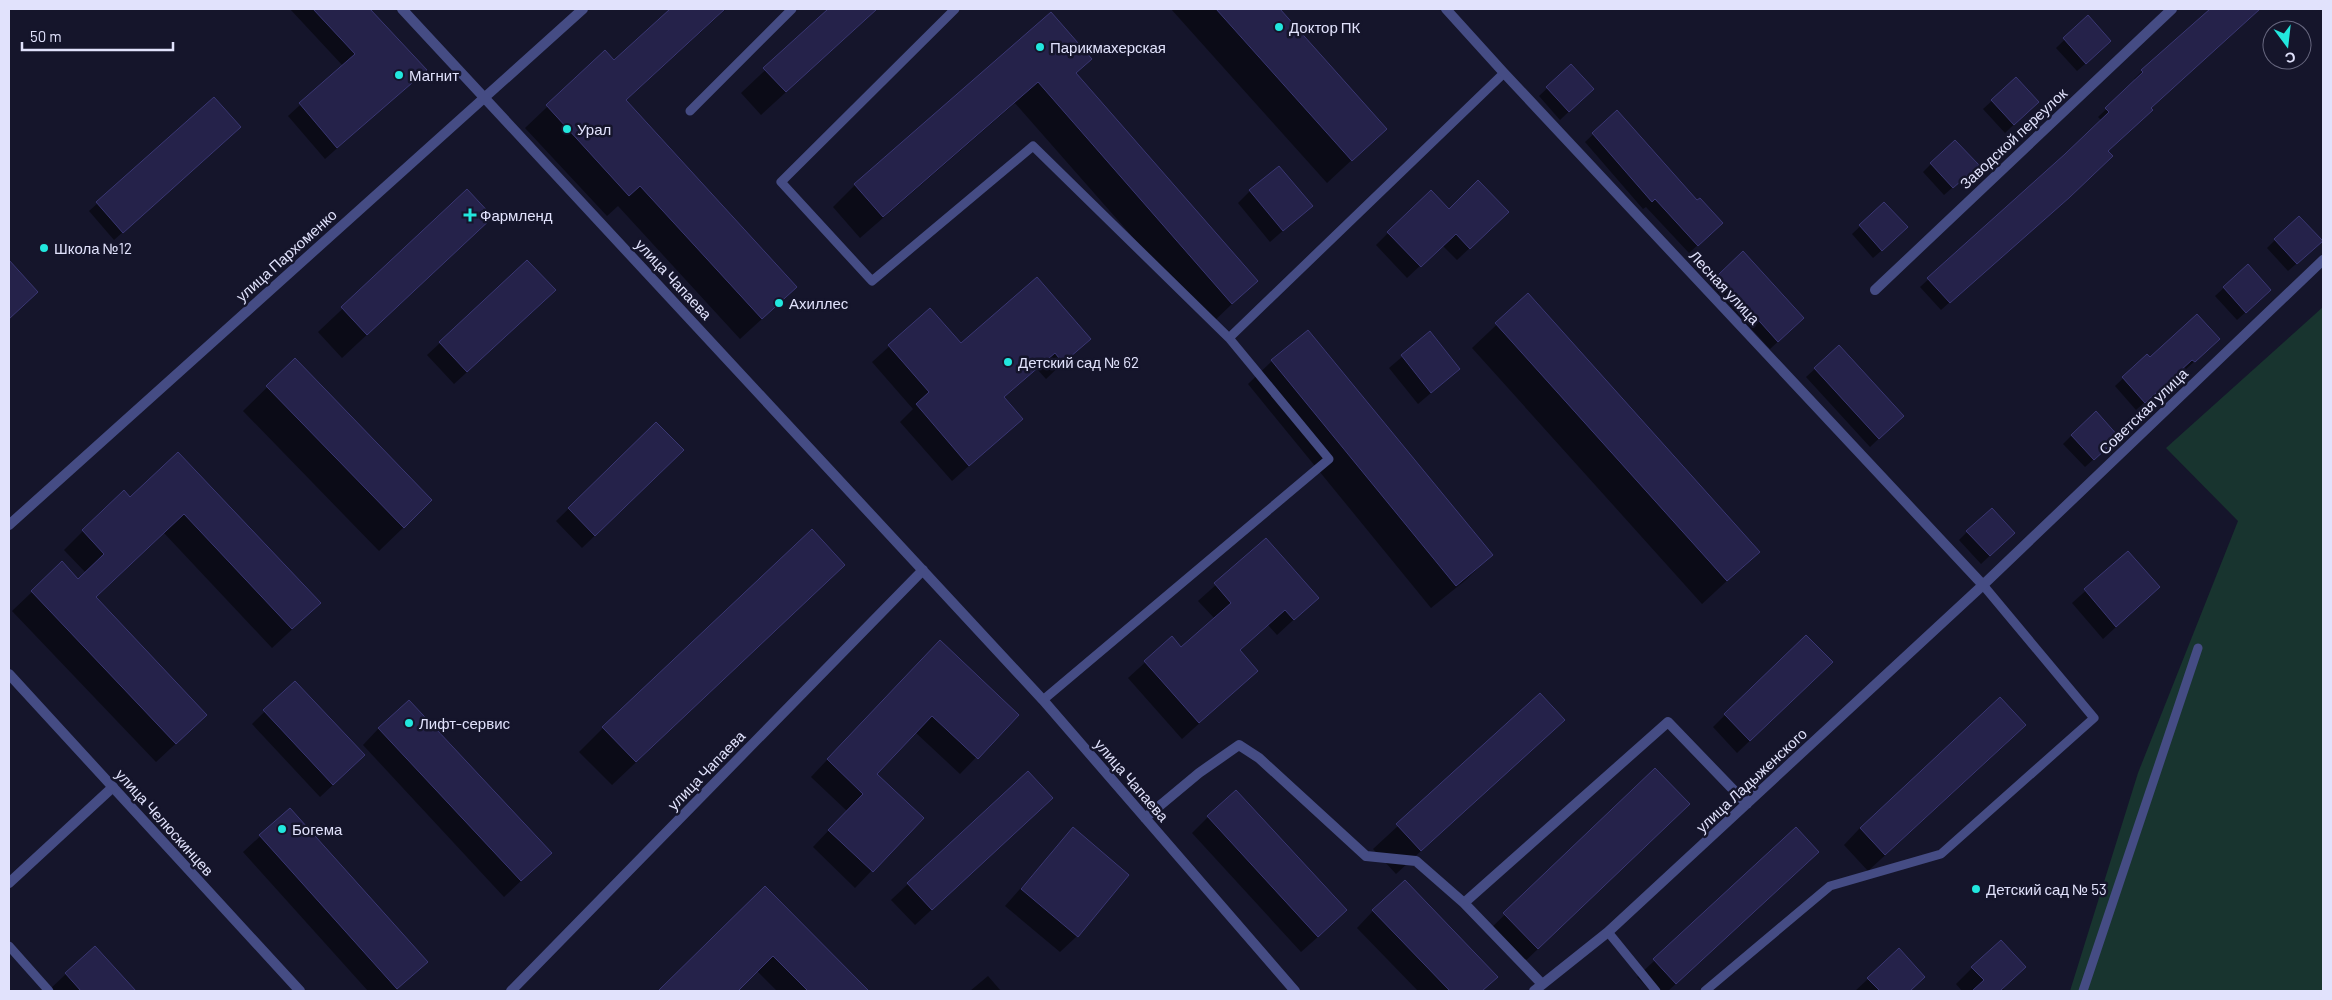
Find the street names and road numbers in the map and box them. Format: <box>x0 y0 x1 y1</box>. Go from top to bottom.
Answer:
street label: Заводской переулок <box>1956 83 2071 192</box>
street label: улица Пархоменко <box>232 205 340 305</box>
street label: улица Чапаева <box>632 235 716 323</box>
street label: Лесная улица <box>1686 246 1764 328</box>
street label: Советская улица <box>2095 364 2192 458</box>
street label: улица Ладыженского <box>1692 724 1810 836</box>
street label: улица Чапаева <box>664 726 749 813</box>
street label: улица Чапаева <box>1091 735 1173 825</box>
street label: улица Челюскинцев <box>112 765 218 879</box>

